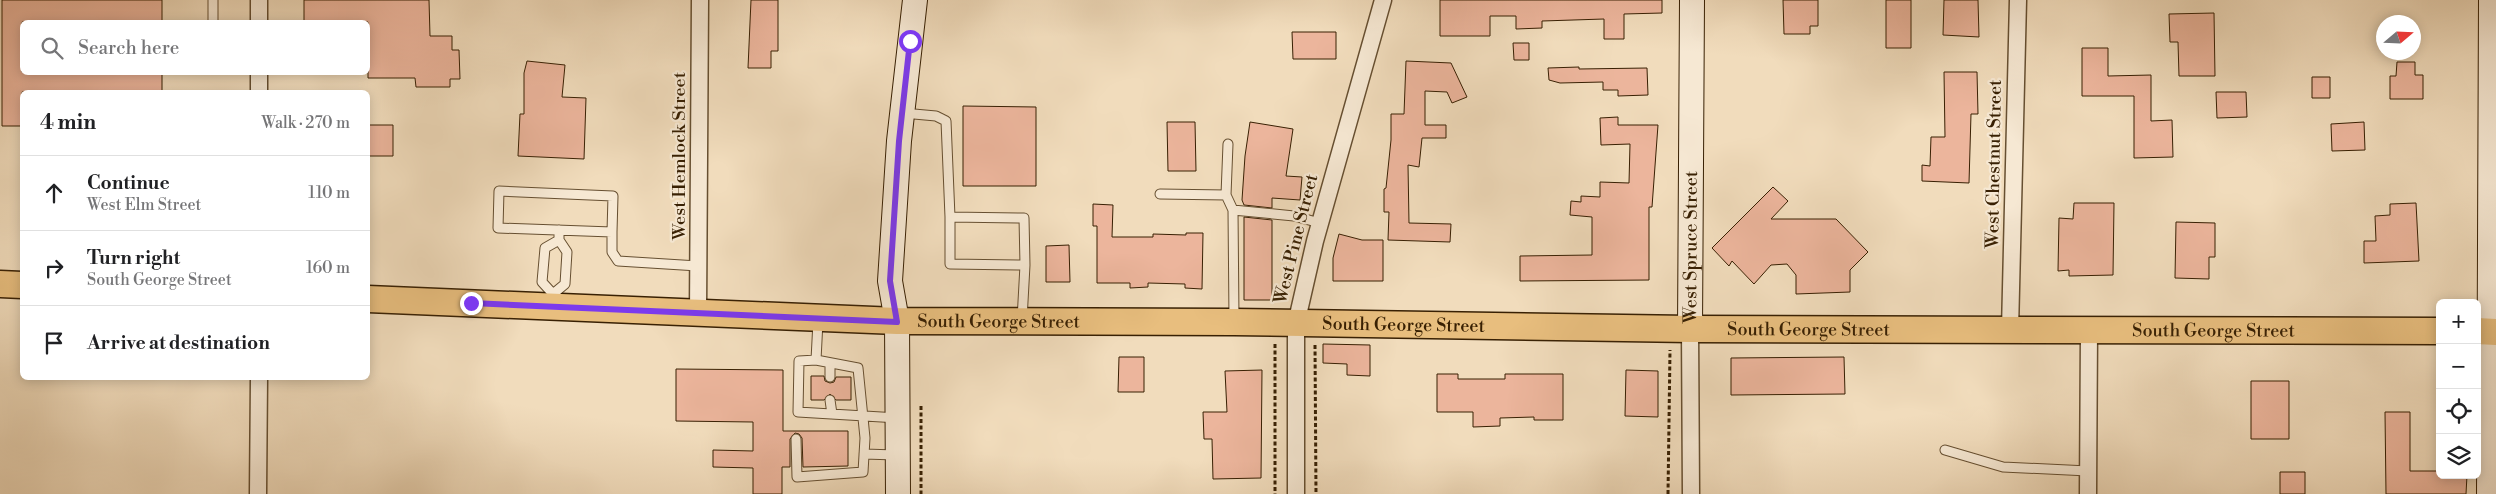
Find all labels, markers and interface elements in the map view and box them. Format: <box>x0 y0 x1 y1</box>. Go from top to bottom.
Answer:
north arrow <box>2376 15 2421 60</box>
search box <box>20 20 370 75</box>
route start <box>899 30 922 53</box>
icon: search <box>38 34 66 62</box>
text: Search here <box>78 36 179 60</box>
street label: West Hemlock Street <box>668 71 691 241</box>
street label: West Chestnut Street <box>1981 79 2007 250</box>
text: 4 min <box>40 110 96 136</box>
text: Walk · 270 m <box>261 113 350 133</box>
street label: West Spruce Street <box>1679 170 1702 324</box>
text: Continue <box>87 171 170 195</box>
street label: West Pine Street <box>1269 171 1323 307</box>
icon: ahead <box>40 179 68 207</box>
text: 110 m <box>308 183 350 203</box>
text: West Elm Street <box>87 195 201 215</box>
text: Turn right <box>87 246 180 270</box>
icon: right <box>40 254 68 282</box>
text: 160 m <box>306 258 350 278</box>
text: South George Street <box>87 270 232 290</box>
route end <box>460 292 483 315</box>
map controls <box>2436 299 2481 479</box>
button: + <box>2436 299 2481 344</box>
street label: South George Street <box>917 310 1081 333</box>
street label: South George Street <box>1322 312 1486 337</box>
street label: South George Street <box>1727 318 1891 341</box>
street label: South George Street <box>2132 319 2296 342</box>
icon: arrive <box>40 329 68 357</box>
text: Arrive at destination <box>87 331 270 355</box>
button: − <box>2436 344 2481 389</box>
button: locate <box>2436 389 2481 434</box>
button: layers <box>2436 434 2481 479</box>

